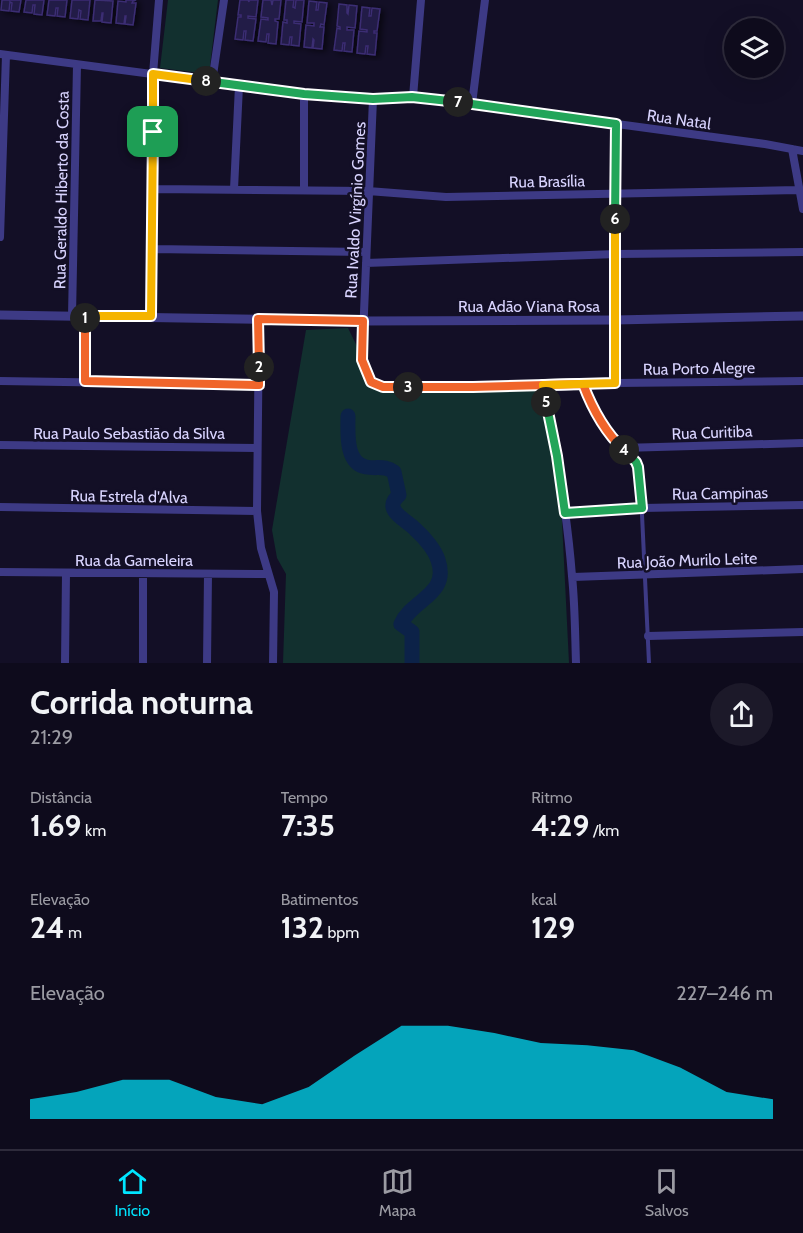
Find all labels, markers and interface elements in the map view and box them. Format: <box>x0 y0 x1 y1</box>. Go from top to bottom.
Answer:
map controls <box>724 18 784 78</box>
button: layers <box>724 18 784 78</box>
pin: 8 <box>191 66 221 96</box>
text: 8 <box>201 71 211 90</box>
pin: 7 <box>443 87 473 117</box>
street label: Rua Geraldo Hiberto da Costa <box>50 90 73 289</box>
text: 7 <box>454 92 462 111</box>
pin <box>127 106 178 157</box>
street label: Rua Natal <box>646 106 712 133</box>
icon: arrive <box>136 115 169 148</box>
street label: Rua Ivaldo Virgínio Gomes <box>341 121 370 299</box>
street label: Rua Brasília <box>509 171 586 192</box>
pin: 6 <box>600 204 630 234</box>
text: 6 <box>611 209 620 228</box>
street label: Rua Adão Viana Rosa <box>458 297 600 316</box>
pin: 1 <box>70 303 100 333</box>
text: 1 <box>82 308 88 327</box>
pin: 2 <box>244 352 274 382</box>
text: 2 <box>255 357 263 376</box>
street label: Rua Porto Alegre <box>643 358 755 379</box>
pin: 3 <box>393 372 423 402</box>
text: 3 <box>404 377 412 396</box>
pin: 5 <box>531 387 561 417</box>
text: 5 <box>542 392 550 411</box>
street label: Rua Curitiba <box>671 422 753 443</box>
street label: Rua Paulo Sebastião da Silva <box>33 424 225 443</box>
pin: 4 <box>609 435 639 465</box>
text: 4 <box>619 440 629 459</box>
street label: Rua Campinas <box>672 483 769 504</box>
street label: Rua Estrela d'Alva <box>70 486 188 507</box>
street label: Rua João Murilo Leite <box>616 549 758 572</box>
street label: Rua da Gameleira <box>75 551 193 570</box>
text: Corrida noturna <box>30 682 253 722</box>
button: share <box>710 683 773 746</box>
text: 21:29 <box>30 725 73 749</box>
text: Distância <box>30 788 92 807</box>
text: Tempo <box>281 788 328 807</box>
text: Ritmo <box>531 788 572 807</box>
text: 1.69 <box>30 807 81 844</box>
text: 7:35 <box>281 807 335 844</box>
text: 4:29 <box>531 807 589 844</box>
text: km <box>81 821 106 840</box>
text: /km <box>589 821 619 840</box>
text: Elevação <box>30 890 90 909</box>
text: Batimentos <box>281 890 358 909</box>
text: kcal <box>531 890 557 909</box>
text: 24 <box>30 909 65 946</box>
text: 132 <box>281 909 324 946</box>
text: 129 <box>531 909 575 946</box>
text: m <box>65 923 82 942</box>
text: bpm <box>324 923 359 942</box>
text: Elevação <box>30 981 105 1005</box>
text: 227–246 m <box>676 981 773 1005</box>
tab: Início <box>114 1165 150 1220</box>
tab: Mapa <box>379 1165 416 1220</box>
tab: Salvos <box>645 1165 689 1220</box>

